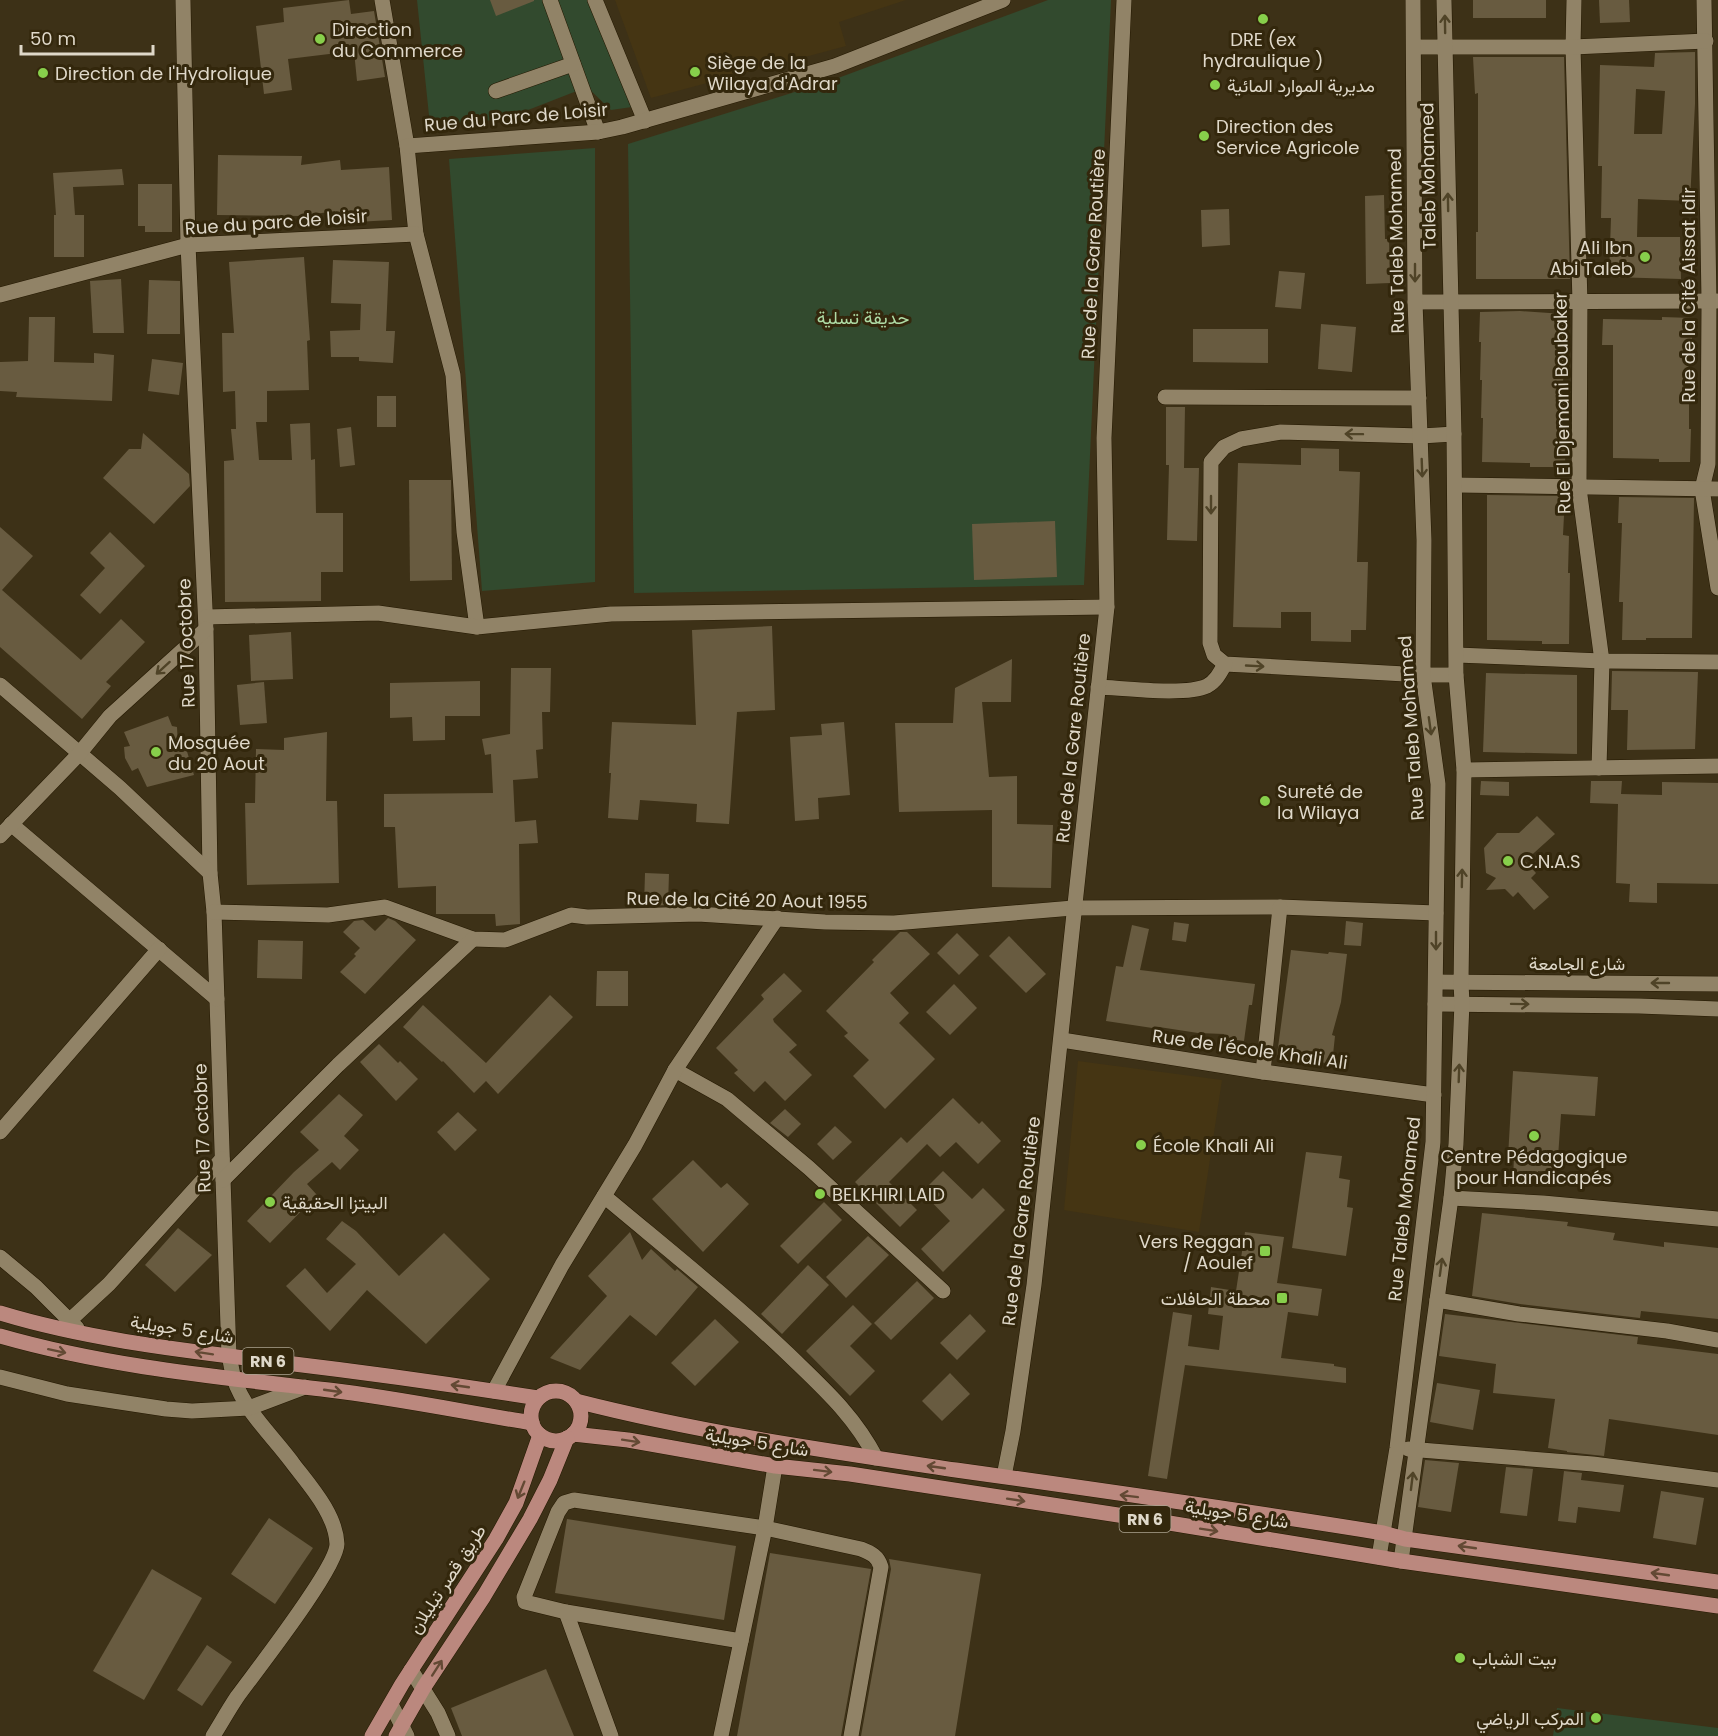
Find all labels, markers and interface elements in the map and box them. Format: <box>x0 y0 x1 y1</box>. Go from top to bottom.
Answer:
marker: DRE (ex hydraulique ) <box>1256 12 1270 26</box>
one-way arrow <box>1439 14 1450 34</box>
place label: Direction du Commerce <box>332 17 463 63</box>
scale bar <box>21 18 153 56</box>
text: 50 m <box>30 26 76 51</box>
place label: DRE (ex hydraulique ) <box>1203 27 1323 73</box>
marker: Direction du Commerce <box>313 32 327 46</box>
place label: Siège de la Wilaya d'Adrar <box>707 50 838 96</box>
place label: Direction de l'Hydrolique <box>55 61 272 86</box>
marker: Siège de la Wilaya d'Adrar <box>688 65 702 79</box>
marker: Direction de l'Hydrolique <box>36 66 50 80</box>
place label: مديرية الموارد المائية <box>1227 73 1375 98</box>
marker: مديرية الموارد المائية <box>1208 78 1222 92</box>
street label: Rue du Parc de Loisir <box>423 96 609 137</box>
street label: Taleb Mohamed <box>1414 102 1442 250</box>
place label: Direction des Service Agricole <box>1216 114 1359 160</box>
marker: Direction des Service Agricole <box>1197 129 1211 143</box>
street label: Rue de la Gare Routière <box>1075 148 1111 360</box>
street label: Rue Taleb Mohamed <box>1382 148 1410 334</box>
street label: Rue de la Cité Aissat Idir <box>1676 187 1701 403</box>
one-way arrow <box>1442 193 1454 213</box>
street label: Rue du parc de loisir <box>184 203 368 241</box>
place label: Ali Ibn Abi Taleb <box>1550 235 1633 281</box>
marker: Ali Ibn Abi Taleb <box>1638 250 1652 264</box>
one-way arrow <box>1409 263 1421 283</box>
street label: Rue El Djemani Boubaker <box>1548 291 1576 514</box>
park label: حديقة تسلية <box>817 305 909 330</box>
one-way arrow <box>1344 428 1364 440</box>
one-way arrow <box>1416 458 1428 478</box>
one-way arrow <box>1205 495 1217 515</box>
street label: Rue 17 octobre <box>171 578 201 708</box>
street label: Rue de la Gare Routière <box>1050 632 1096 844</box>
street label: Rue Taleb Mohamed <box>1392 635 1430 821</box>
one-way arrow <box>1245 660 1265 671</box>
one-way arrow <box>156 661 171 675</box>
one-way arrow <box>1425 715 1436 735</box>
place label: Mosquée du 20 Aout <box>168 730 265 776</box>
marker: Mosquée du 20 Aout <box>149 745 163 759</box>
place label: Sureté de la Wilaya <box>1277 779 1363 825</box>
marker: Sureté de la Wilaya <box>1258 794 1272 808</box>
place label: C.N.A.S <box>1520 849 1581 874</box>
marker: C.N.A.S <box>1501 854 1515 868</box>
one-way arrow <box>1456 868 1468 888</box>
street label: Rue de la Cité 20 Aout 1955 <box>626 885 868 915</box>
one-way arrow <box>1430 931 1442 951</box>
street label: شارع الجامعة <box>1529 951 1625 976</box>
one-way arrow <box>1650 977 1670 989</box>
one-way arrow <box>1510 998 1530 1010</box>
street label: Rue de l'école Khali Ali <box>1151 1023 1349 1075</box>
street label: Rue 17 octobre <box>187 1063 217 1193</box>
one-way arrow <box>1454 1063 1465 1083</box>
street label: Rue de la Gare Routière <box>996 1115 1046 1327</box>
street label: Rue Taleb Mohamed <box>1382 1115 1426 1303</box>
marker: Centre Pédagogique pour Handicapés <box>1527 1129 1541 1143</box>
place label: École Khali Ali <box>1153 1133 1274 1158</box>
marker: École Khali Ali <box>1134 1138 1148 1152</box>
place label: Centre Pédagogique pour Handicapés <box>1441 1144 1627 1190</box>
place label: BELKHIRI LAID <box>832 1182 945 1207</box>
marker: BELKHIRI LAID <box>813 1187 827 1201</box>
place label: البيتزا الحقيقية <box>282 1190 388 1215</box>
marker: البيتزا الحقيقية <box>263 1195 277 1209</box>
place label: Vers Reggan / Aoulef <box>1139 1229 1253 1275</box>
marker: Vers Reggan / Aoulef <box>1258 1244 1272 1258</box>
one-way arrow <box>1436 1257 1447 1277</box>
place label: محطة الحافلات <box>1161 1286 1270 1311</box>
marker: محطة الحافلات <box>1275 1291 1289 1305</box>
street label: شارع 5 جويلية <box>128 1308 236 1350</box>
one-way arrow <box>46 1346 66 1357</box>
one-way arrow <box>195 1347 214 1358</box>
road number: RN 6 <box>242 1348 294 1374</box>
one-way arrow <box>450 1381 470 1392</box>
one-way arrow <box>322 1385 342 1396</box>
street label: شارع 5 جويلية <box>703 1421 811 1463</box>
one-way arrow <box>620 1435 640 1446</box>
one-way arrow <box>927 1461 947 1472</box>
one-way arrow <box>813 1466 833 1477</box>
one-way arrow <box>1407 1471 1418 1491</box>
one-way arrow <box>515 1480 526 1499</box>
one-way arrow <box>1120 1490 1139 1501</box>
street label: شارع 5 جويلية <box>1183 1493 1291 1535</box>
one-way arrow <box>1006 1495 1025 1506</box>
road number: RN 6 <box>1120 1506 1170 1532</box>
street label: طريق قصر تيليلان <box>402 1519 492 1639</box>
one-way arrow <box>1198 1524 1218 1535</box>
one-way arrow <box>1457 1542 1477 1553</box>
one-way arrow <box>1651 1568 1670 1579</box>
place label: بيت الشباب <box>1472 1646 1557 1671</box>
marker: بيت الشباب <box>1453 1651 1467 1665</box>
one-way arrow <box>431 1660 443 1677</box>
place label: المركب الرياضي <box>1476 1706 1584 1734</box>
marker: المركب الرياضي <box>1589 1711 1603 1725</box>

